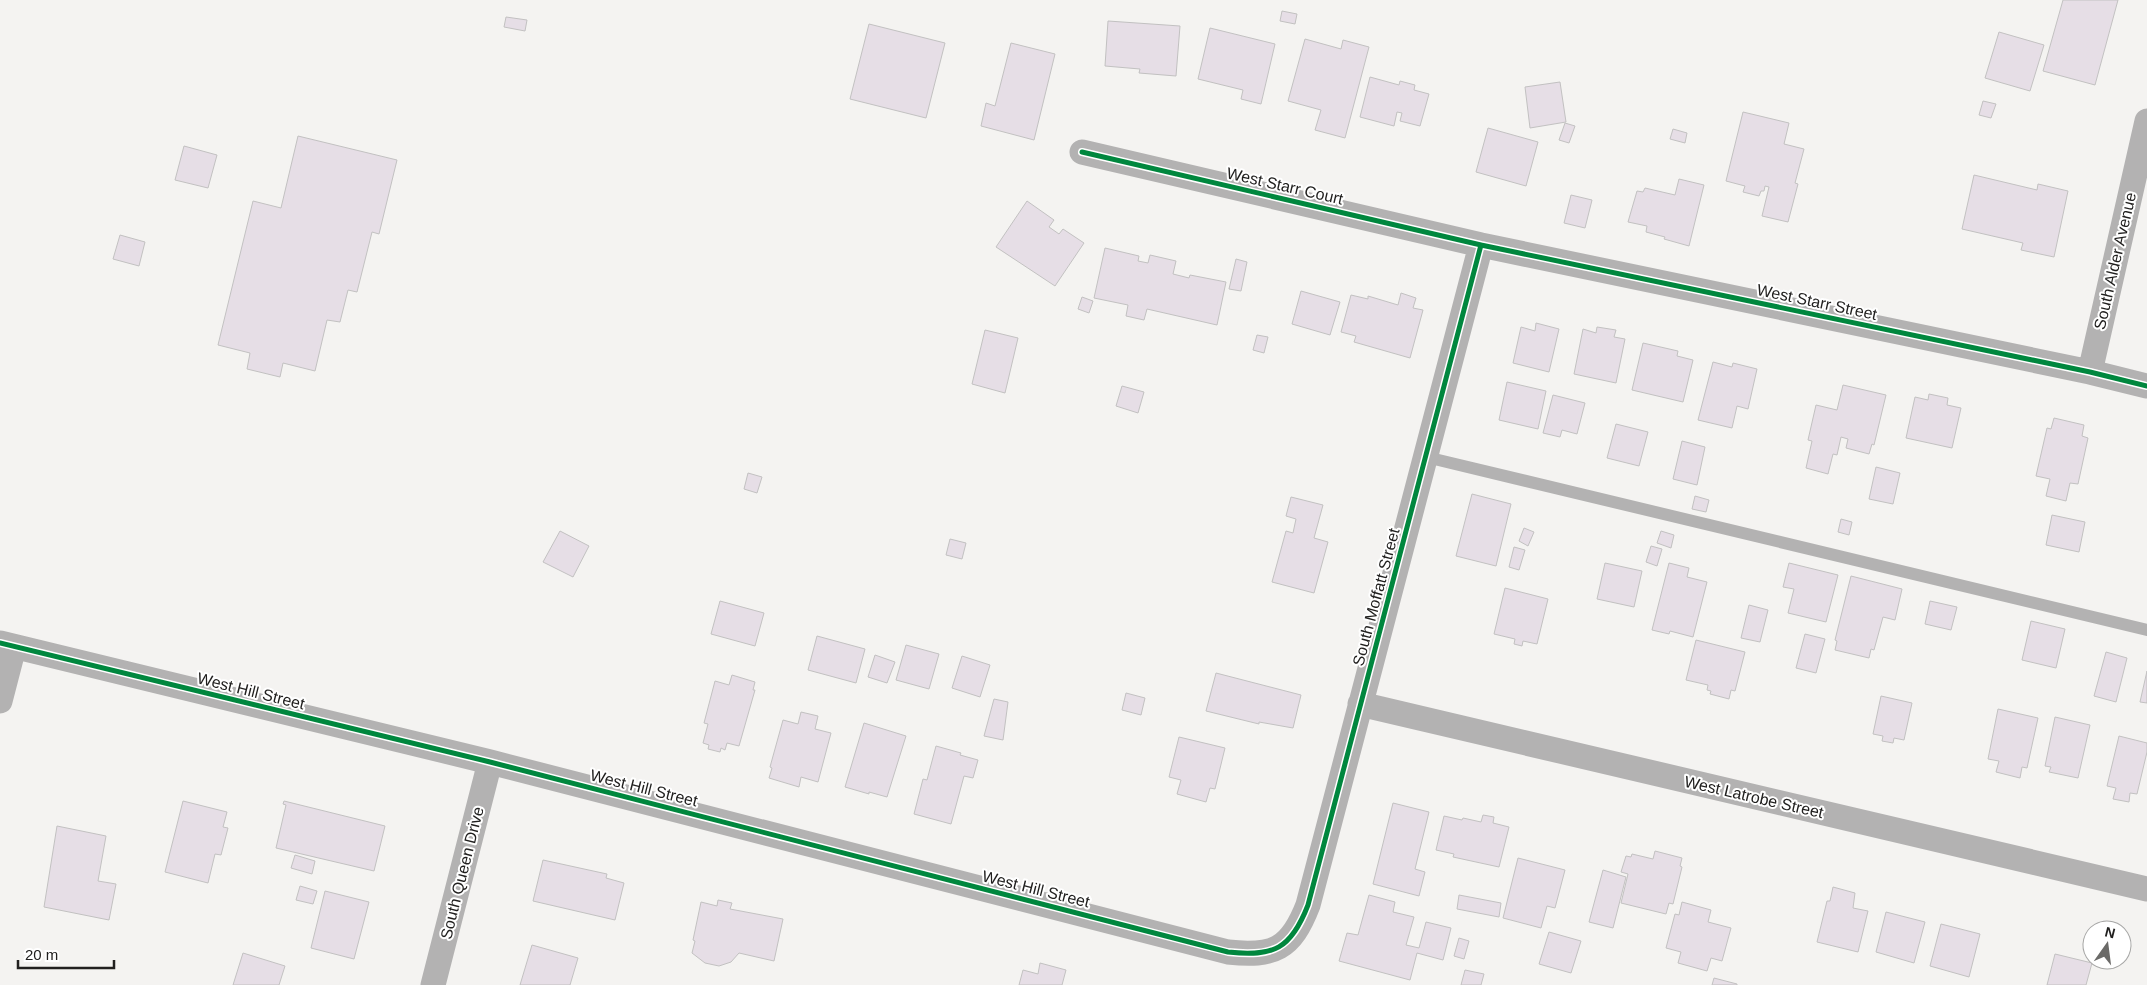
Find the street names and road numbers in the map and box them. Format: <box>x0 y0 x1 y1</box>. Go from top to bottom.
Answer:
street label: West Starr Court <box>1225 164 1345 208</box>
street label: South Alder Avenue <box>2091 191 2139 331</box>
street label: West Starr Street <box>1755 281 1879 323</box>
street label: South Moffatt Street <box>1349 526 1403 668</box>
street label: West Hill Street <box>196 669 307 713</box>
street label: West Hill Street <box>589 766 700 810</box>
street label: West Latrobe Street <box>1683 773 1826 821</box>
street label: South Queen Drive <box>437 805 487 941</box>
street label: West Hill Street <box>981 867 1092 911</box>

